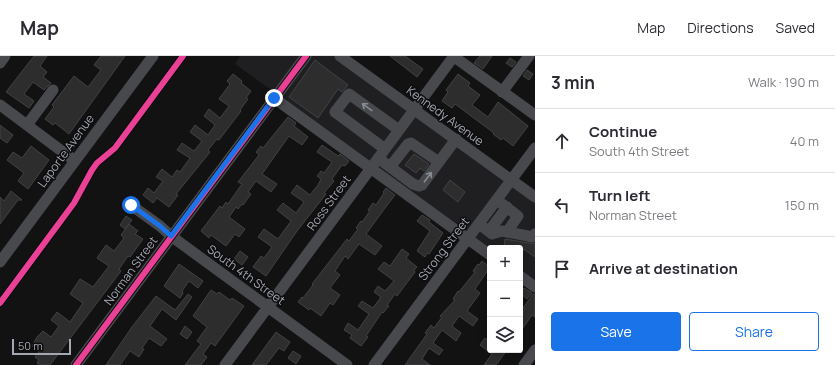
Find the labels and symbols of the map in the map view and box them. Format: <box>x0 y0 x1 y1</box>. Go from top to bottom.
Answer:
street label: Kennedy Avenue <box>403 82 487 149</box>
route end <box>265 89 283 107</box>
one-way arrow <box>362 103 373 111</box>
street label: Laporte Avenue <box>33 111 98 191</box>
street label: Ross Street <box>303 171 355 234</box>
one-way arrow <box>423 172 432 183</box>
route start <box>122 196 140 214</box>
street label: Strong Street <box>414 213 473 284</box>
street label: Norman Street <box>100 233 161 309</box>
street label: South 4th Street <box>204 240 289 309</box>
scale bar <box>12 337 71 356</box>

